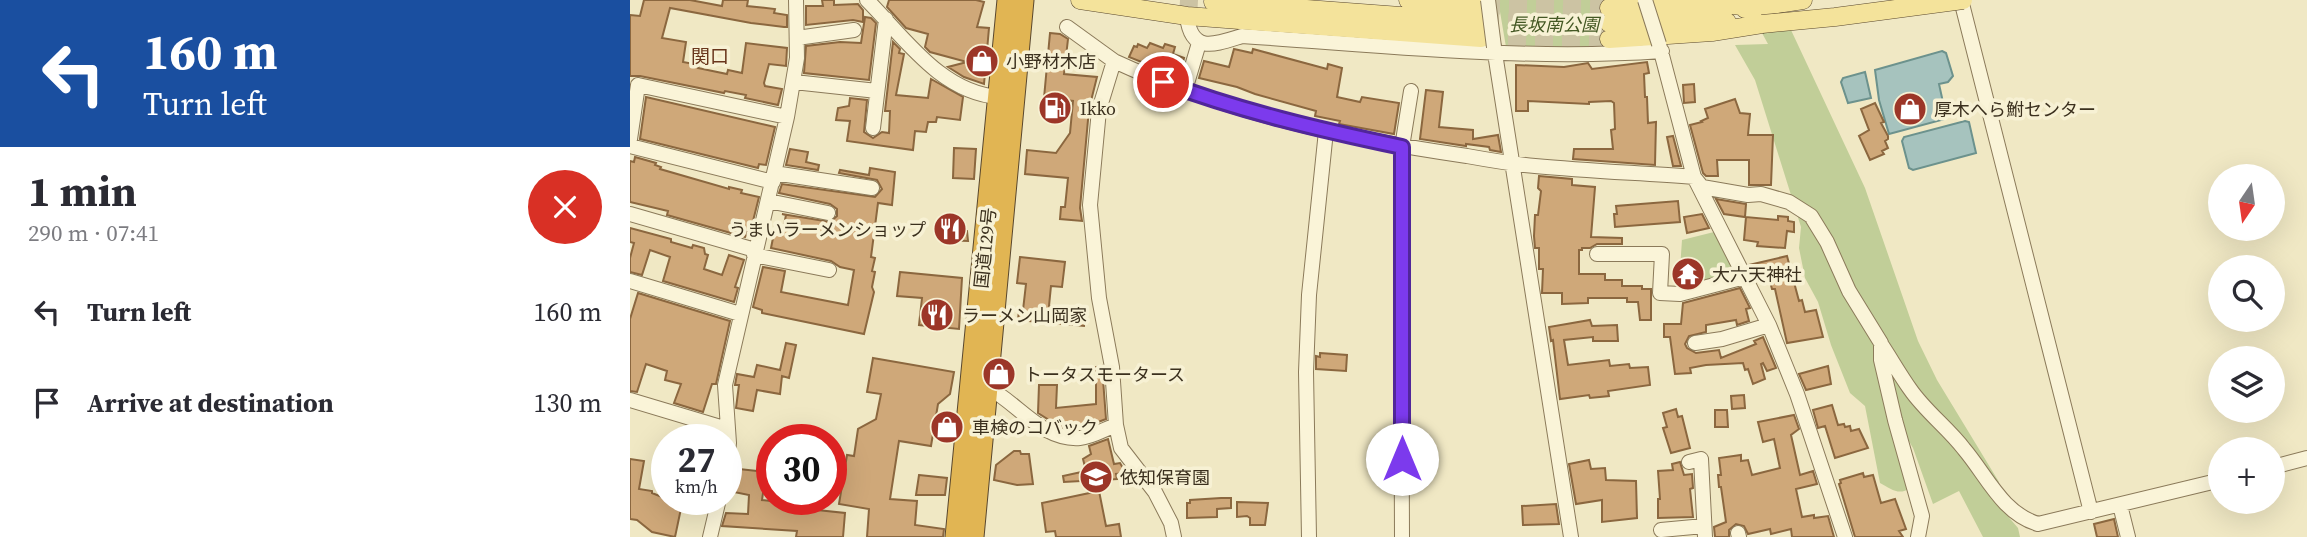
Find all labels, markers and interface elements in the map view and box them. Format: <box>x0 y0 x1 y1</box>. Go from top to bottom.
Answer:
park label: 長坂南公園 <box>1509 12 1602 37</box>
text: 160 m <box>143 18 278 85</box>
icon: left <box>28 28 119 119</box>
shop icon: 小野材木店 <box>963 42 1001 80</box>
district label: 関口 <box>691 43 729 69</box>
place label: 小野材木店 <box>1006 49 1096 74</box>
pin <box>1133 52 1193 112</box>
icon: arrive <box>1144 63 1182 101</box>
text: Turn left <box>143 82 267 126</box>
fuel station icon: Ikko <box>1036 89 1074 127</box>
shop icon: 厚木へら鮒センター <box>1891 90 1929 128</box>
place label: Ikko <box>1080 96 1116 121</box>
place label: 厚木へら鮒センター <box>1934 97 2096 122</box>
text: 1 min <box>28 162 137 220</box>
north arrow <box>2208 164 2286 242</box>
map controls <box>2208 164 2285 514</box>
button: close <box>528 170 602 244</box>
street label: 国道129号 <box>968 206 1002 290</box>
restaurant icon: うまいラーメンショップ <box>931 210 969 248</box>
text: 290 m · 07:41 <box>28 217 159 249</box>
place label: うまいラーメンショップ <box>729 217 926 242</box>
temple icon: 大六天神社 <box>1669 255 1707 293</box>
button: search <box>2208 255 2285 332</box>
place label: 大六天神社 <box>1712 262 1802 287</box>
icon: left <box>28 293 66 331</box>
text: Turn left <box>87 294 191 330</box>
text: 160 m <box>534 294 602 330</box>
restaurant icon: ラーメン山岡家 <box>918 296 956 334</box>
place label: ラーメン山岡家 <box>962 303 1087 328</box>
button: layers <box>2208 346 2285 423</box>
shop icon: トータスモータース <box>980 355 1018 393</box>
place label: トータスモータース <box>1024 362 1185 387</box>
icon: arrive <box>28 384 66 422</box>
text: Arrive at destination <box>87 385 334 421</box>
text: 130 m <box>534 385 602 421</box>
shop icon: 車検のコバック <box>928 408 966 446</box>
place label: 車検のコバック <box>972 415 1098 440</box>
position arrow <box>1365 422 1439 496</box>
speed limit sign: 30 <box>756 424 847 515</box>
text: 27 <box>678 436 715 484</box>
button: + <box>2208 437 2285 514</box>
school or university icon: 依知保育園 <box>1077 458 1115 496</box>
place label: 依知保育園 <box>1120 465 1210 490</box>
text: km/h <box>675 474 718 499</box>

